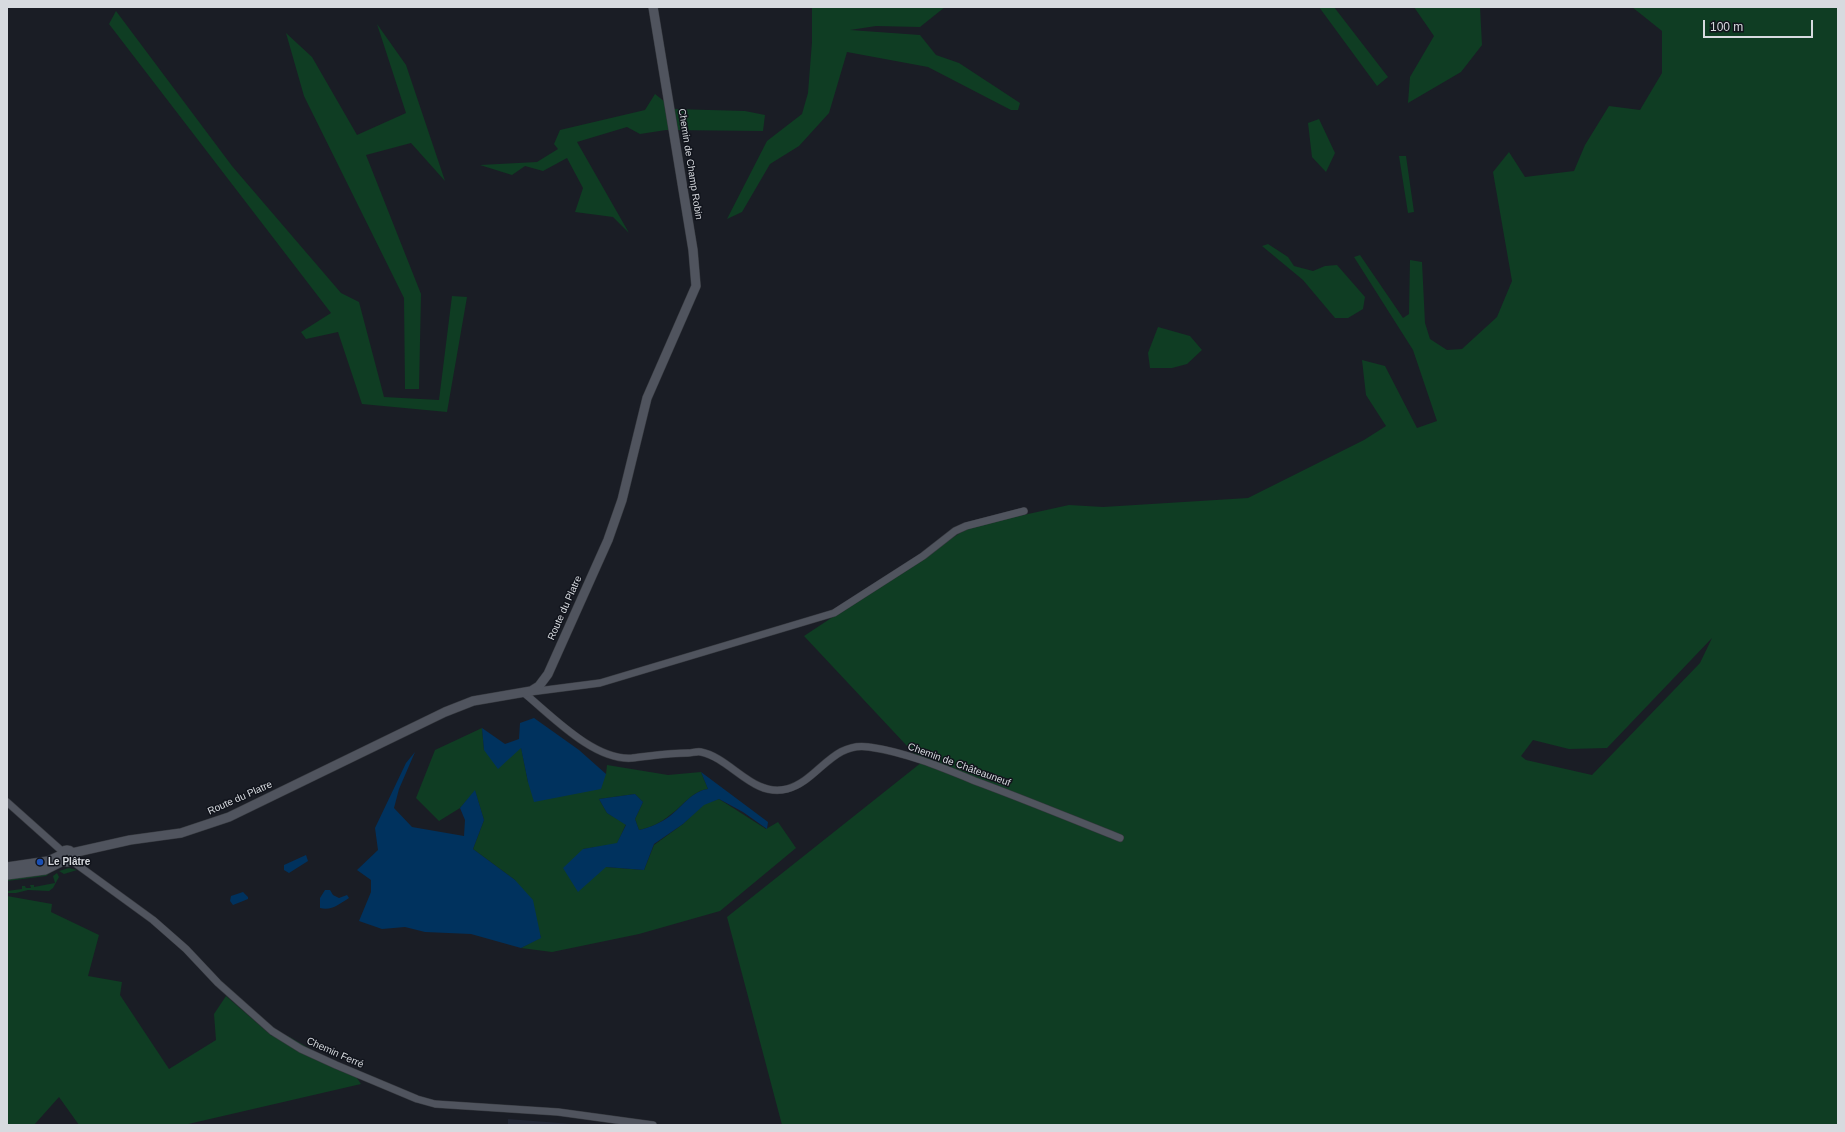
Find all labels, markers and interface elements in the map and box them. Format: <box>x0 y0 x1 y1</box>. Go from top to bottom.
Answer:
scale bar <box>1705 12 1815 38</box>
text: 100 m <box>1710 20 1743 34</box>
street label: Chemin de Champ Robin <box>675 108 705 220</box>
street label: Route du Platre <box>545 574 585 642</box>
street label: Chemin de Châteauneuf <box>906 741 1012 789</box>
street label: Route du Platre <box>206 778 274 818</box>
place label: Le Plâtre <box>48 856 90 868</box>
marker: Le Plâtre <box>35 857 45 867</box>
street label: Chemin Ferré <box>305 1035 365 1071</box>

